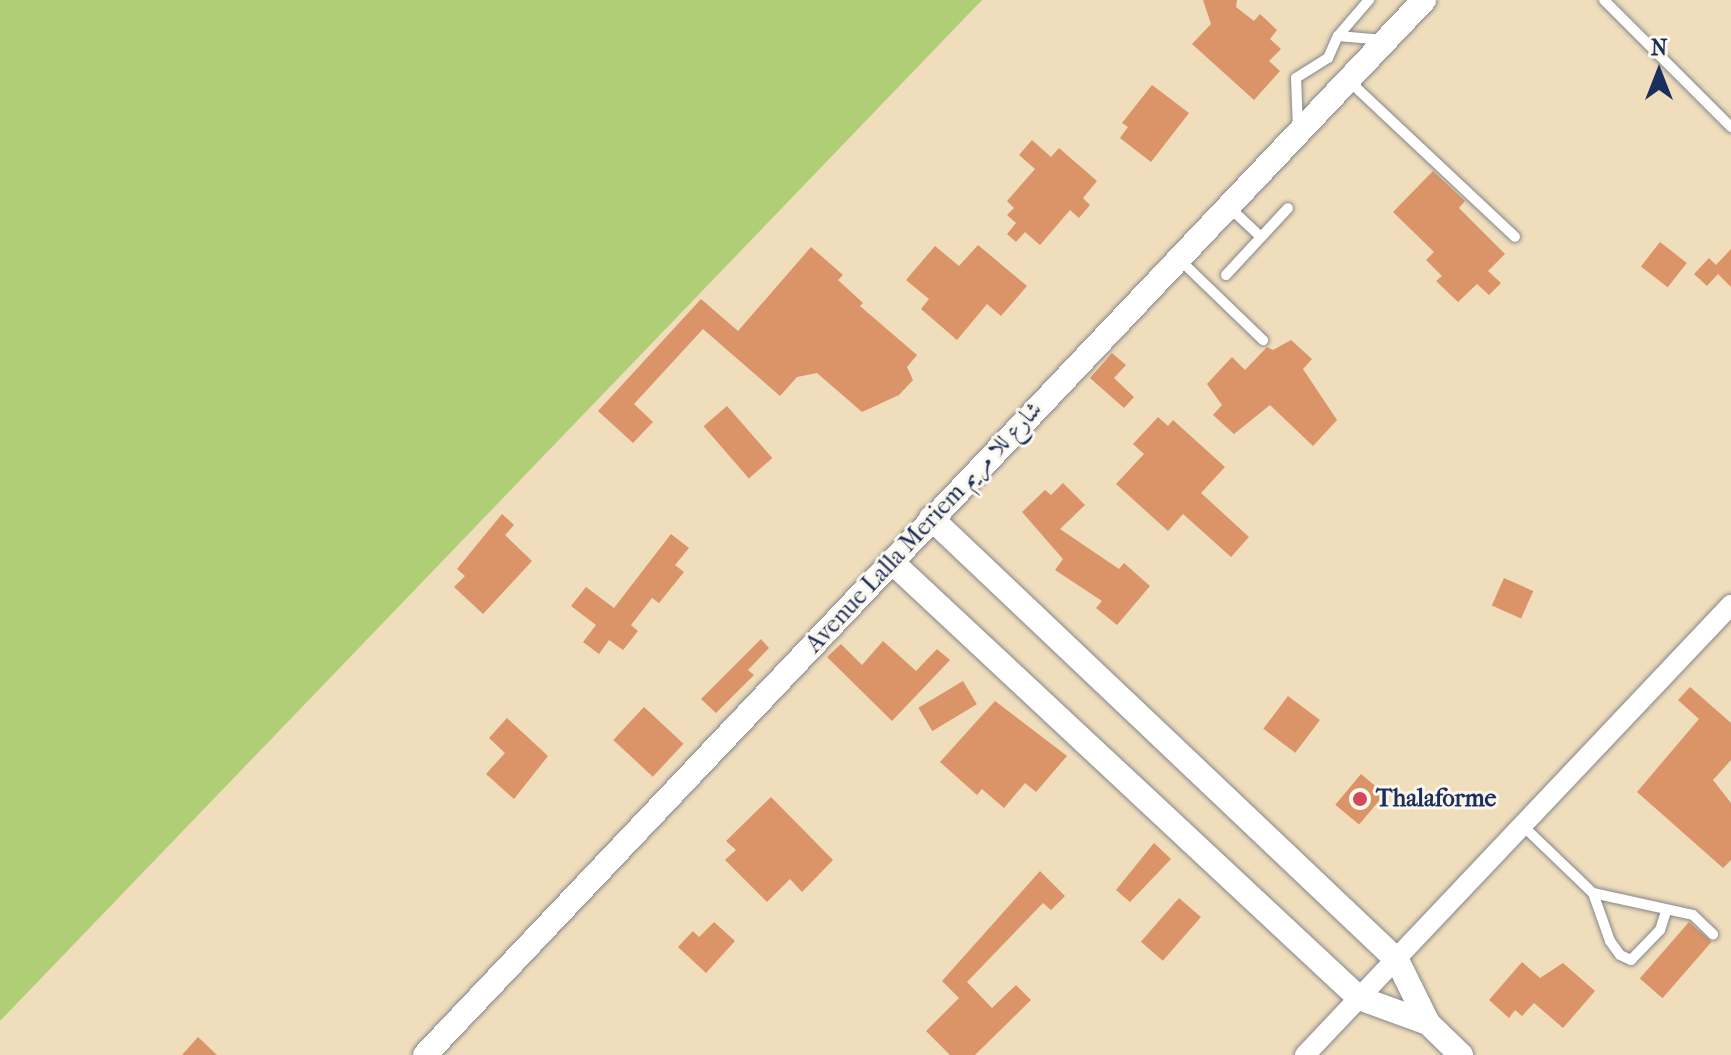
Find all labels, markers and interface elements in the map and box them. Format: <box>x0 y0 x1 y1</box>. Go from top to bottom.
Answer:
north arrow <box>1619 32 1699 112</box>
text: N <box>1651 35 1667 61</box>
street label: Avenue Lalla Meriem شارع للا مريم <box>800 395 1048 659</box>
place label: Thalaforme <box>1376 785 1496 813</box>
marker: Thalaforme <box>1351 790 1369 808</box>

